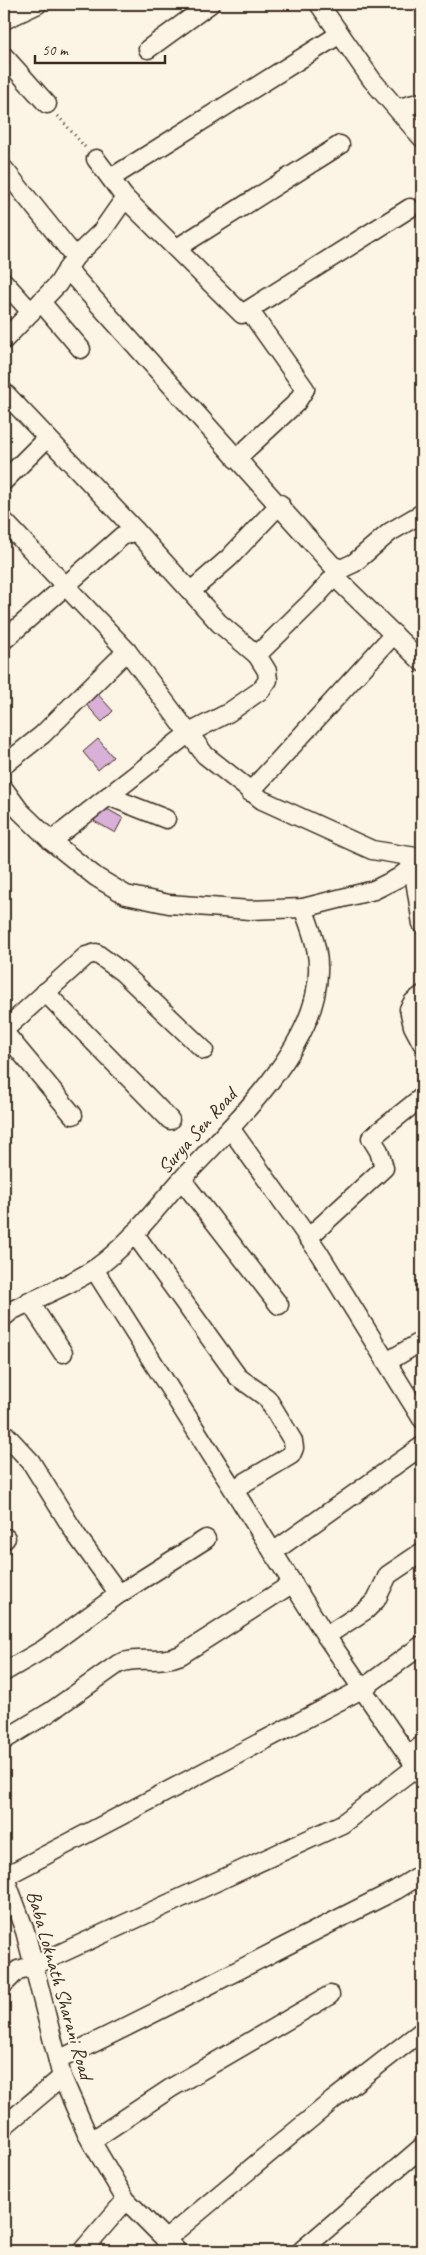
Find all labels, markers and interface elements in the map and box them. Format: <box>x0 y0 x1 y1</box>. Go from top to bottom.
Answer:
scale bar <box>35 32 165 64</box>
text: 50 m <box>42 41 69 60</box>
street label: Surya Sen Road <box>152 1081 244 1179</box>
street label: Baba Loknath Sharani Road <box>21 1888 100 2085</box>

